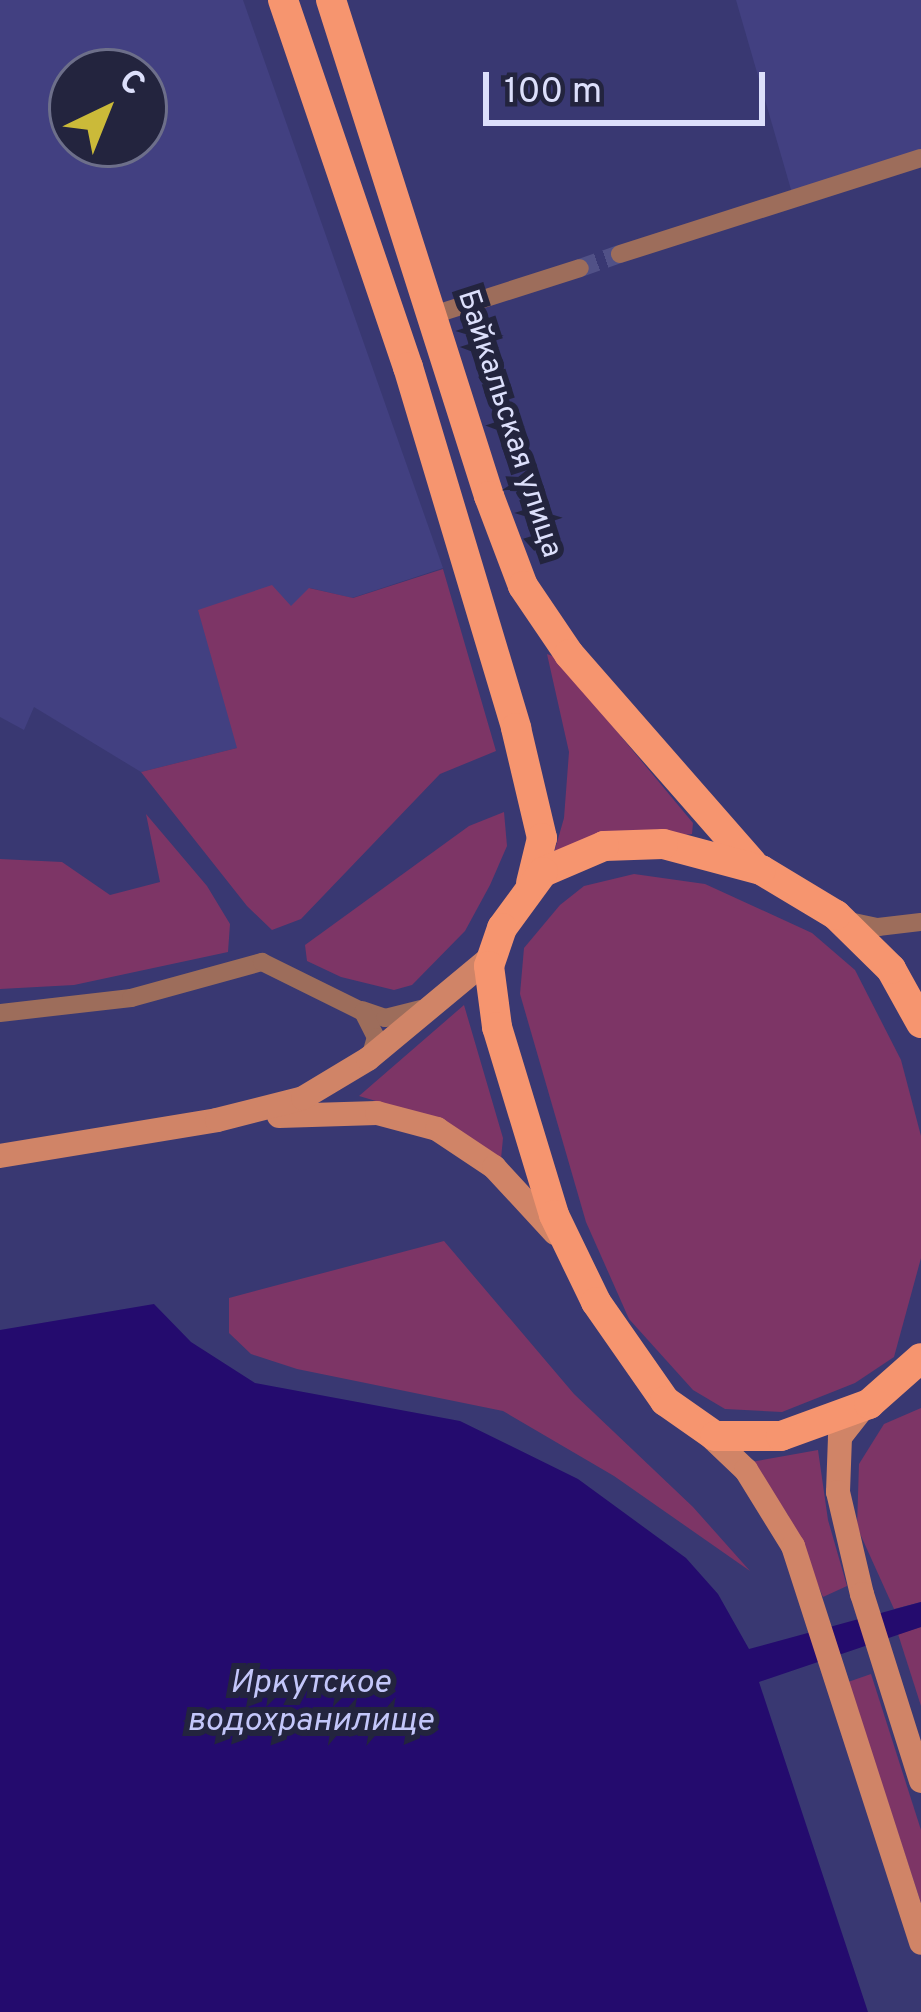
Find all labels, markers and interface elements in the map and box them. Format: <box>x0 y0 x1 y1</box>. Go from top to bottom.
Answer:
north arrow <box>48 48 168 168</box>
scale bar <box>489 48 771 122</box>
text: С <box>108 61 153 106</box>
text: 100 m <box>504 70 602 116</box>
street label: Байкальская улица <box>448 286 568 562</box>
water label: Иркутское водохранилище <box>187 1665 433 1743</box>

